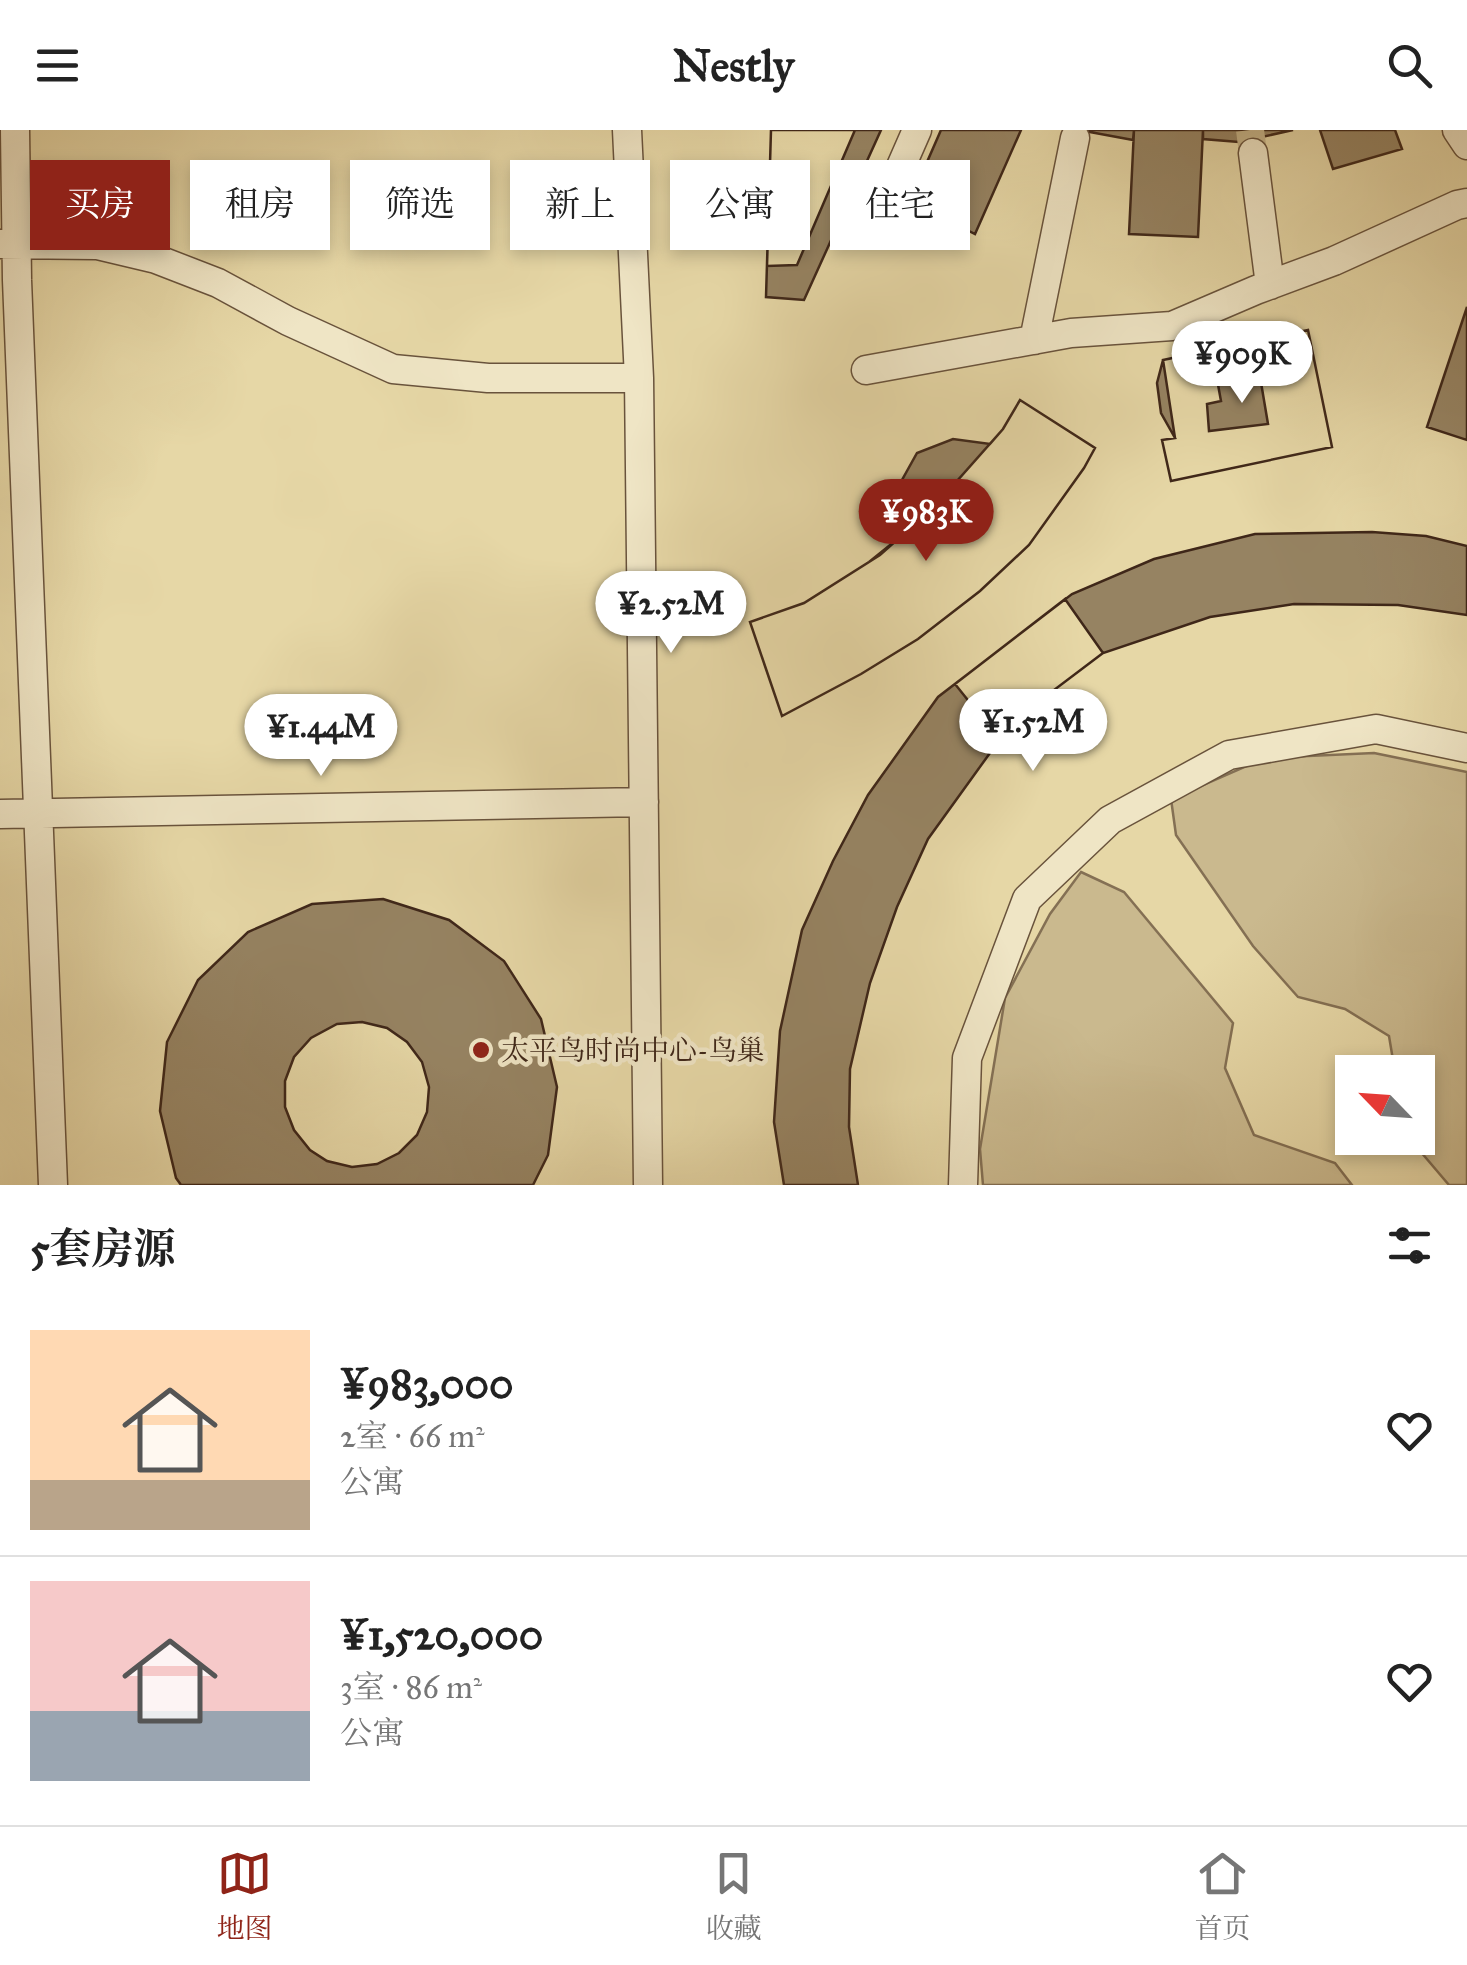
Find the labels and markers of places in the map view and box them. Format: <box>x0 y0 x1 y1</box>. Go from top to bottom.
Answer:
pin: ¥909K <box>1172 321 1312 406</box>
pin: ¥983K <box>856 479 996 564</box>
pin: ¥2.52M <box>590 571 752 656</box>
pin: ¥1.52M <box>952 689 1114 774</box>
pin: ¥1.44M <box>240 694 402 779</box>
place label: 太平鸟时尚中心-鸟巢 <box>501 1033 765 1068</box>
marker: 太平鸟时尚中心-鸟巢 <box>470 1039 492 1061</box>

